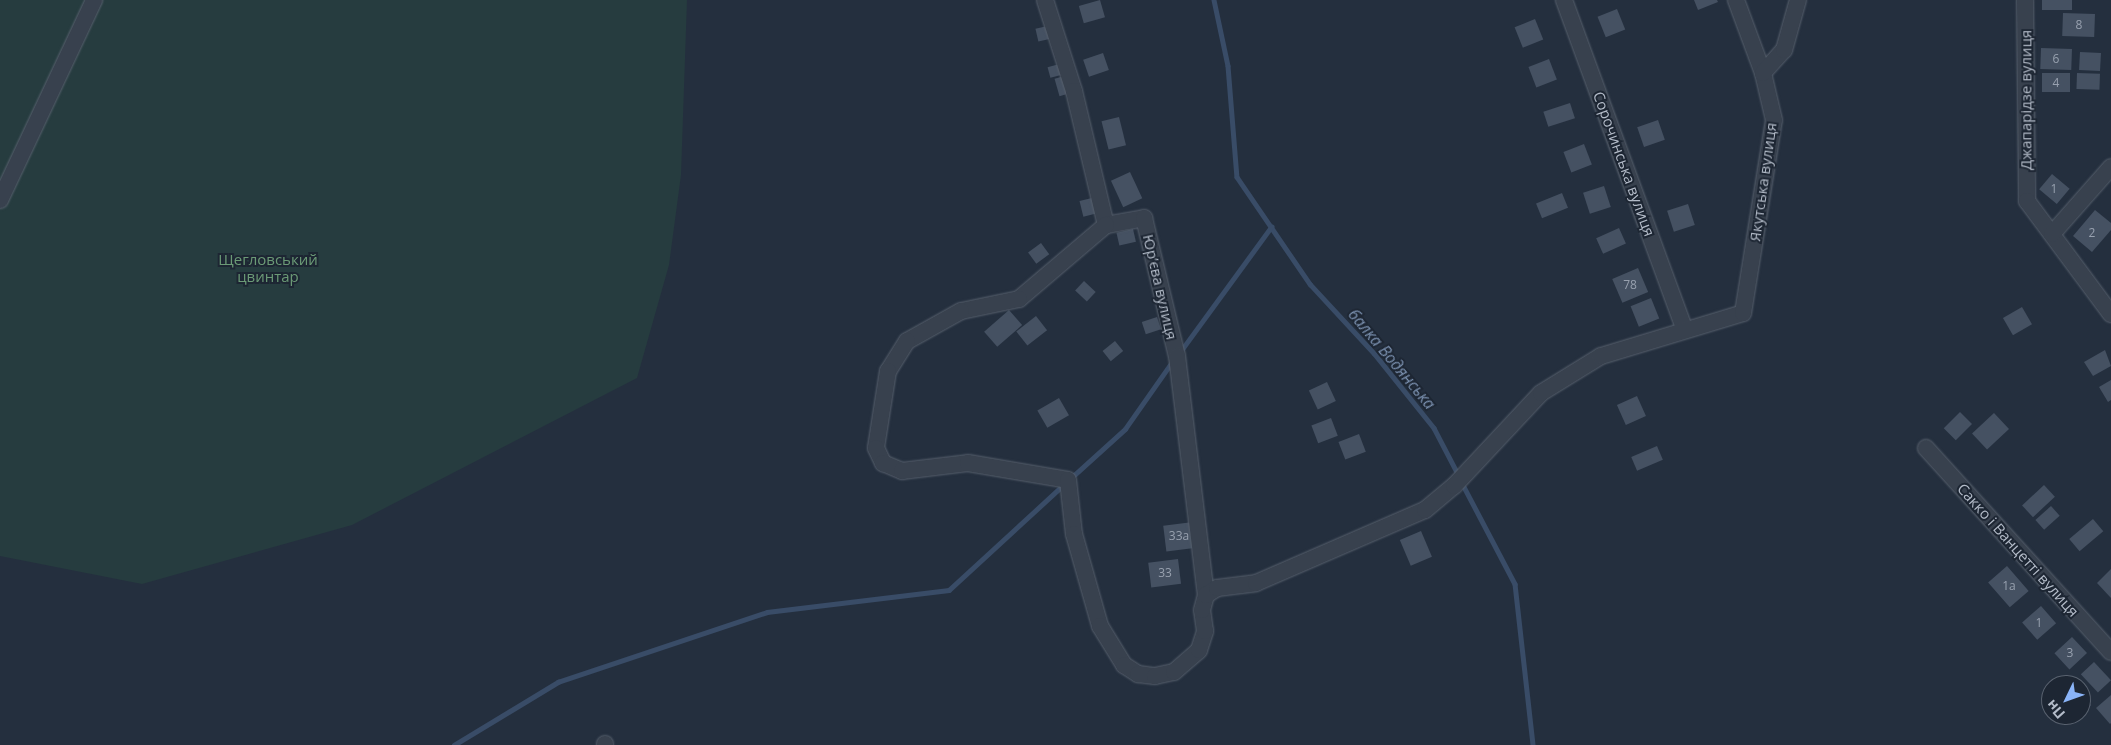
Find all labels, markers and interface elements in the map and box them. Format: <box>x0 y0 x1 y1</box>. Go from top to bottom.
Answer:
house number: 8 <box>2076 18 2082 32</box>
street label: Джапарідзе вулиця <box>2017 30 2035 170</box>
house number: 6 <box>2053 52 2059 66</box>
house number: 4 <box>2053 76 2059 90</box>
street label: Сорочинська вулиця <box>1589 89 1659 239</box>
street label: Якутська вулиця <box>1746 121 1780 243</box>
house number: 1 <box>2051 182 2057 196</box>
house number: 2 <box>2089 226 2095 240</box>
street label: Юр’єва вулиця <box>1139 233 1181 341</box>
park label: Щегловський цвинтар <box>218 250 318 285</box>
house number: 78 <box>1623 278 1637 292</box>
water label: балка Водянська <box>1344 305 1440 413</box>
street label: Сакко і Ванцетті вулиця <box>1953 480 2083 620</box>
house number: 33а <box>1169 529 1189 543</box>
house number: 33 <box>1158 566 1172 580</box>
house number: 1а <box>2002 579 2016 593</box>
house number: 1 <box>2036 616 2042 630</box>
house number: 3 <box>2067 646 2073 660</box>
north arrow <box>2041 675 2091 725</box>
text: Пн <box>2042 696 2069 723</box>

